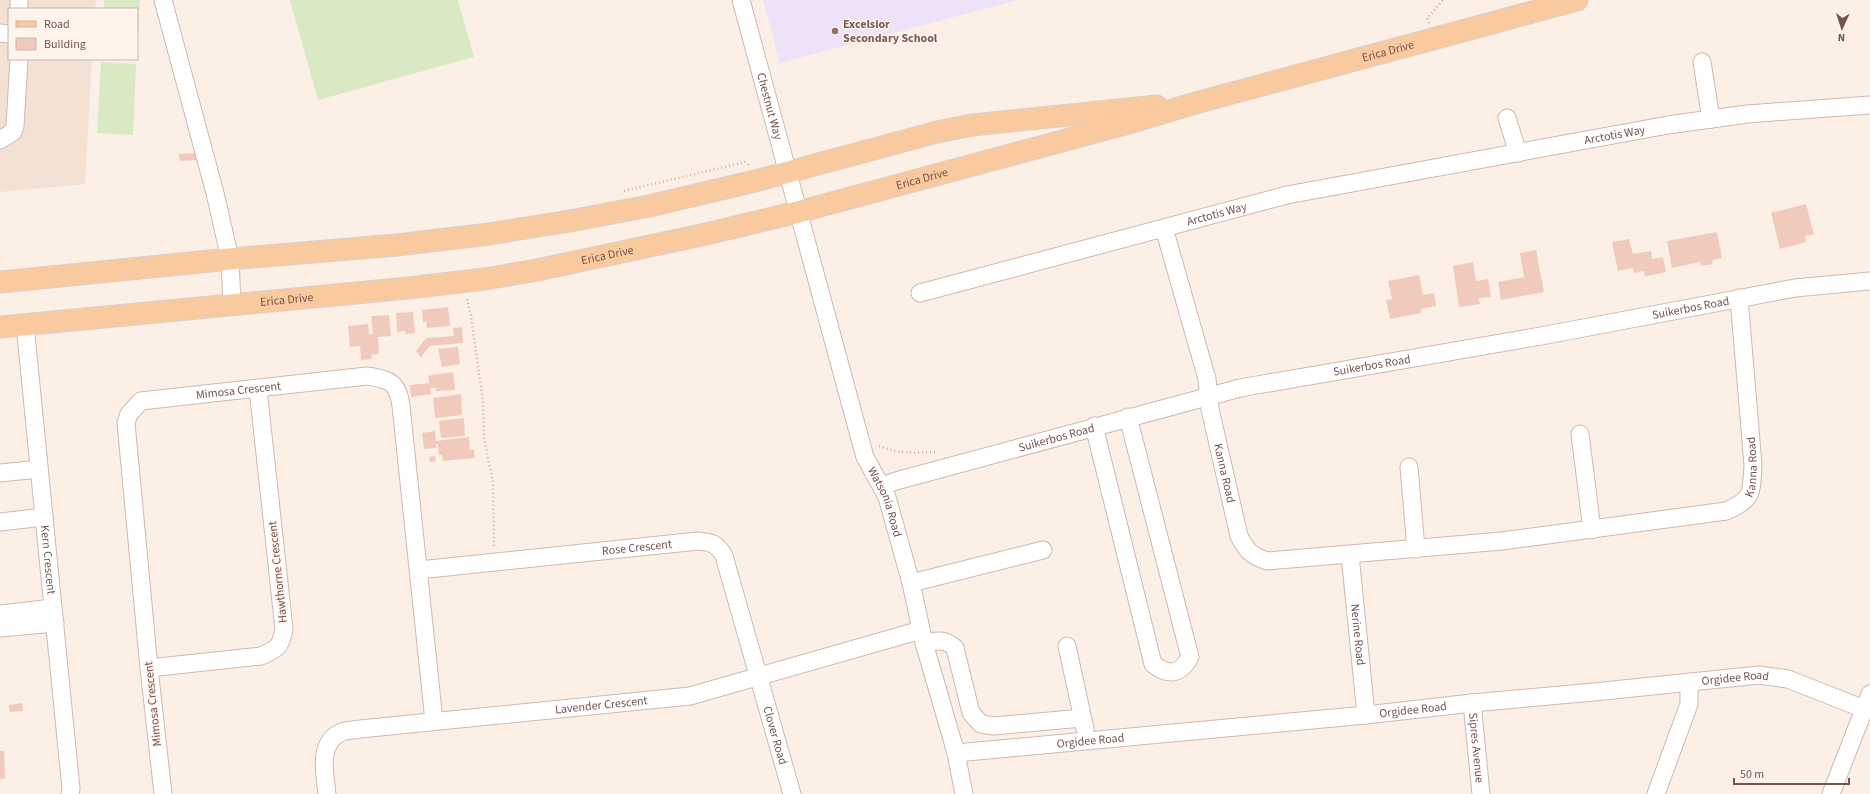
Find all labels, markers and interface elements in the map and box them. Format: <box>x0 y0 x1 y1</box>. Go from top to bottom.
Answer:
legend <box>8 8 138 60</box>
north arrow <box>1822 8 1862 48</box>
text: Road <box>44 16 70 33</box>
place label: Excelsior Secondary School <box>843 16 938 47</box>
marker: Excelsior Secondary School <box>830 26 840 36</box>
text: N <box>1837 30 1846 45</box>
text: Building <box>44 36 86 53</box>
street label: Erica Drive <box>1360 36 1416 66</box>
street label: Chestnut Way <box>753 71 787 142</box>
street label: Arctotis Way <box>1583 121 1647 149</box>
street label: Erica Drive <box>894 164 950 194</box>
street label: Arctotis Way <box>1185 198 1249 230</box>
street label: Erica Drive <box>579 241 635 269</box>
street label: Erica Drive <box>259 289 314 311</box>
street label: Suikerbos Road <box>1651 292 1731 323</box>
street label: Suikerbos Road <box>1332 350 1412 380</box>
street label: Mimosa Crescent <box>195 377 282 403</box>
street label: Suikerbos Road <box>1016 419 1096 456</box>
street label: Kanna Road <box>1740 436 1761 500</box>
street label: Kanna Road <box>1210 442 1240 505</box>
street label: Watsonia Road <box>863 464 906 539</box>
street label: Hawthorne Crescent <box>264 520 292 624</box>
street label: Kern Crescent <box>36 524 60 595</box>
street label: Rose Crescent <box>601 535 673 559</box>
street label: Nerine Road <box>1346 603 1369 666</box>
street label: Mimosa Crescent <box>140 661 166 747</box>
street label: Orgidee Road <box>1701 666 1770 689</box>
street label: Lavender Crescent <box>554 692 648 718</box>
street label: Orgidee Road <box>1378 697 1448 722</box>
street label: Clover Road <box>759 704 792 767</box>
street label: Sipres Avenue <box>1465 712 1488 784</box>
street label: Orgidee Road <box>1056 729 1125 752</box>
scale bar <box>1734 760 1849 786</box>
text: 50 m <box>1740 766 1764 783</box>

